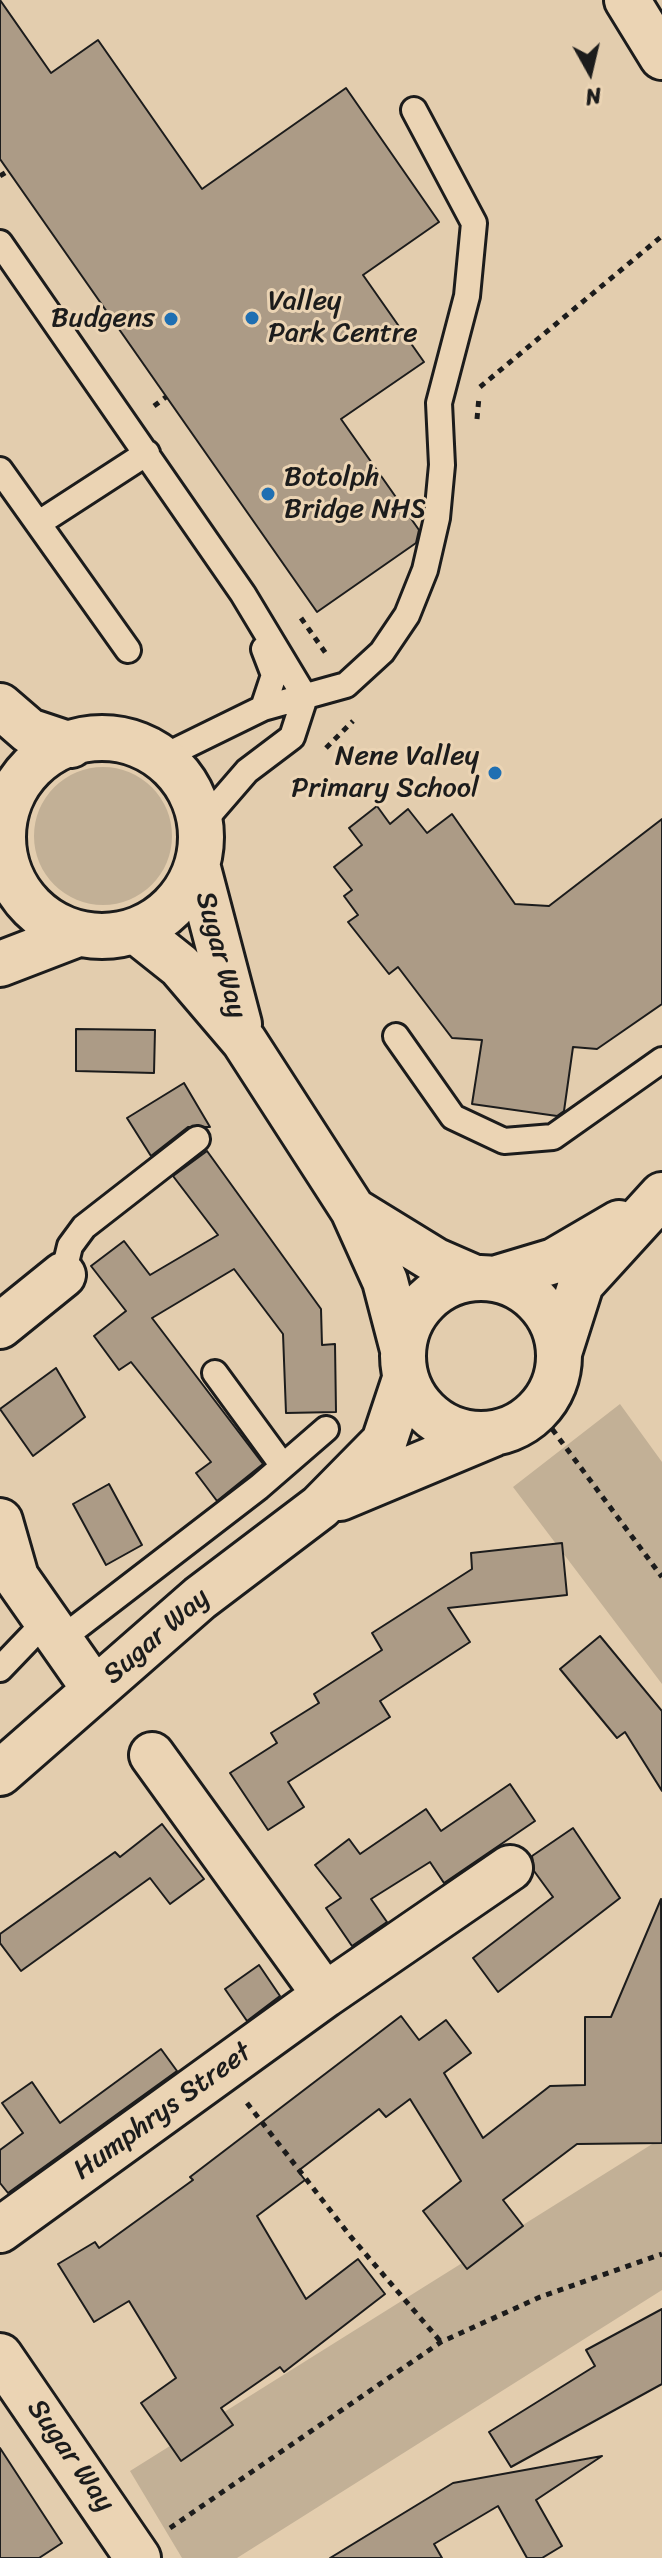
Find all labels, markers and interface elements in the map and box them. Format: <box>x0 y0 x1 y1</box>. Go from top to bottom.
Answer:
north arrow <box>550 32 630 112</box>
text: N <box>583 76 604 117</box>
place label: Valley Park Centre <box>268 285 418 351</box>
place label: Budgens <box>51 302 155 336</box>
marker: Valley Park Centre <box>243 309 261 327</box>
marker: Budgens <box>162 310 180 328</box>
place label: Botolph Bridge NHS <box>284 461 426 527</box>
marker: Botolph Bridge NHS <box>259 485 277 503</box>
place label: Nene Valley Primary School <box>291 740 479 806</box>
marker: Nene Valley Primary School <box>486 764 504 782</box>
street label: Sugar Way <box>187 888 253 1022</box>
street label: Sugar Way <box>97 1582 217 1692</box>
street label: Humphrys Street <box>67 2036 259 2188</box>
street label: Sugar Way <box>19 2393 121 2519</box>

